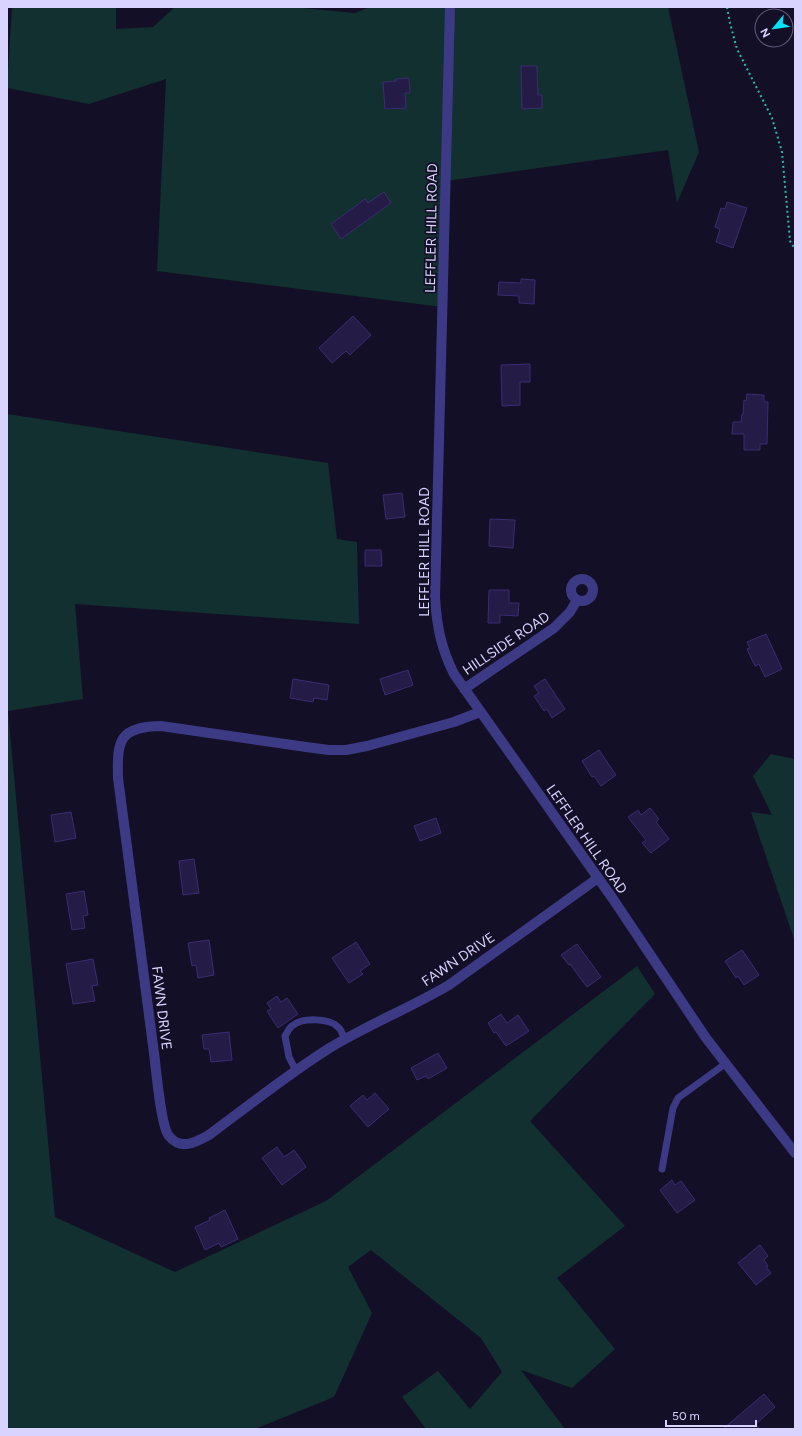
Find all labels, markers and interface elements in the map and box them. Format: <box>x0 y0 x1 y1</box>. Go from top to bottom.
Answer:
north arrow <box>754 8 794 48</box>
text: N <box>758 26 773 39</box>
street label: LEFFLER HILL ROAD <box>422 163 441 293</box>
street label: LEFFLER HILL ROAD <box>416 487 433 617</box>
street label: HILLSIDE ROAD <box>460 608 553 679</box>
street label: LEFFLER HILL ROAD <box>542 781 631 897</box>
street label: FAWN DRIVE <box>418 929 498 990</box>
street label: FAWN DRIVE <box>148 965 175 1051</box>
scale bar <box>666 1402 756 1428</box>
text: 50 m <box>672 1409 700 1423</box>

